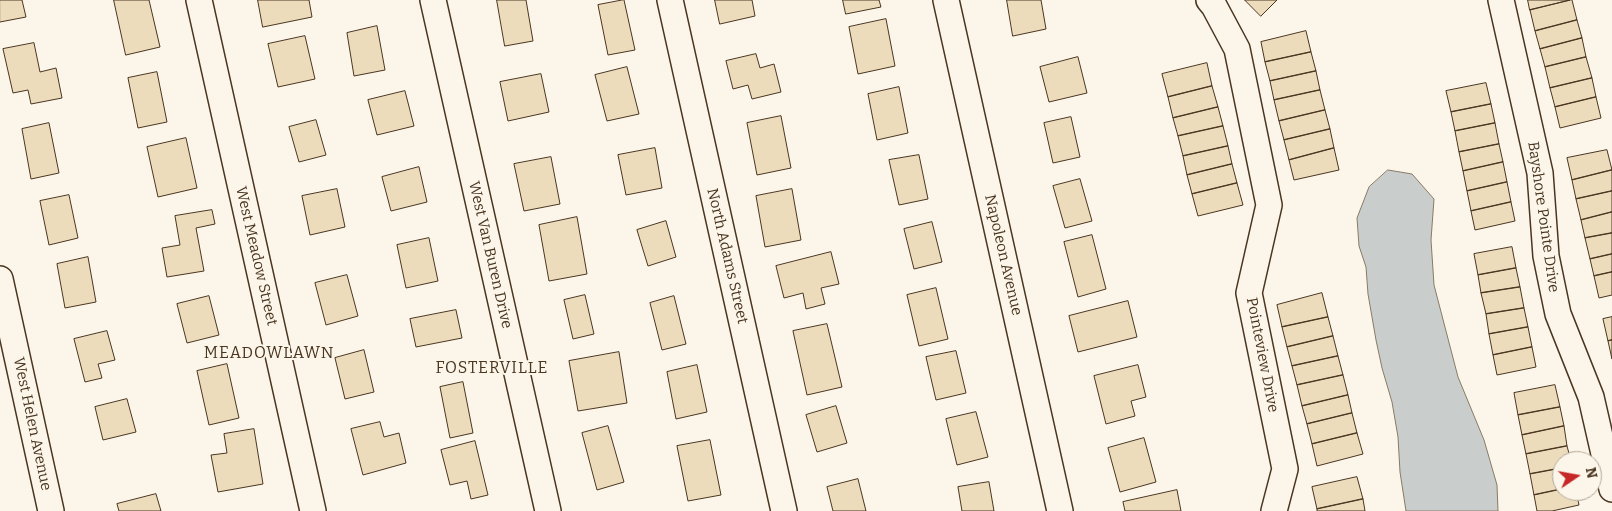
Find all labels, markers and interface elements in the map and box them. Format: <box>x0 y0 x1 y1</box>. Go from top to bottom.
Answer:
street label: Bayshore Pointe Drive <box>1524 141 1562 293</box>
street label: West Van Buren Drive <box>464 180 516 330</box>
street label: West Meadow Street <box>231 185 281 327</box>
street label: North Adams Street <box>703 186 751 326</box>
street label: Napoleon Avenue <box>980 193 1026 317</box>
street label: Pointeview Drive <box>1242 296 1282 414</box>
district label: MEADOWLAWN <box>202 344 336 364</box>
street label: West Helen Avenue <box>9 356 55 492</box>
district label: FOSTERVILLE <box>434 359 550 379</box>
north arrow <box>1552 451 1602 501</box>
text: N <box>1582 466 1601 480</box>

